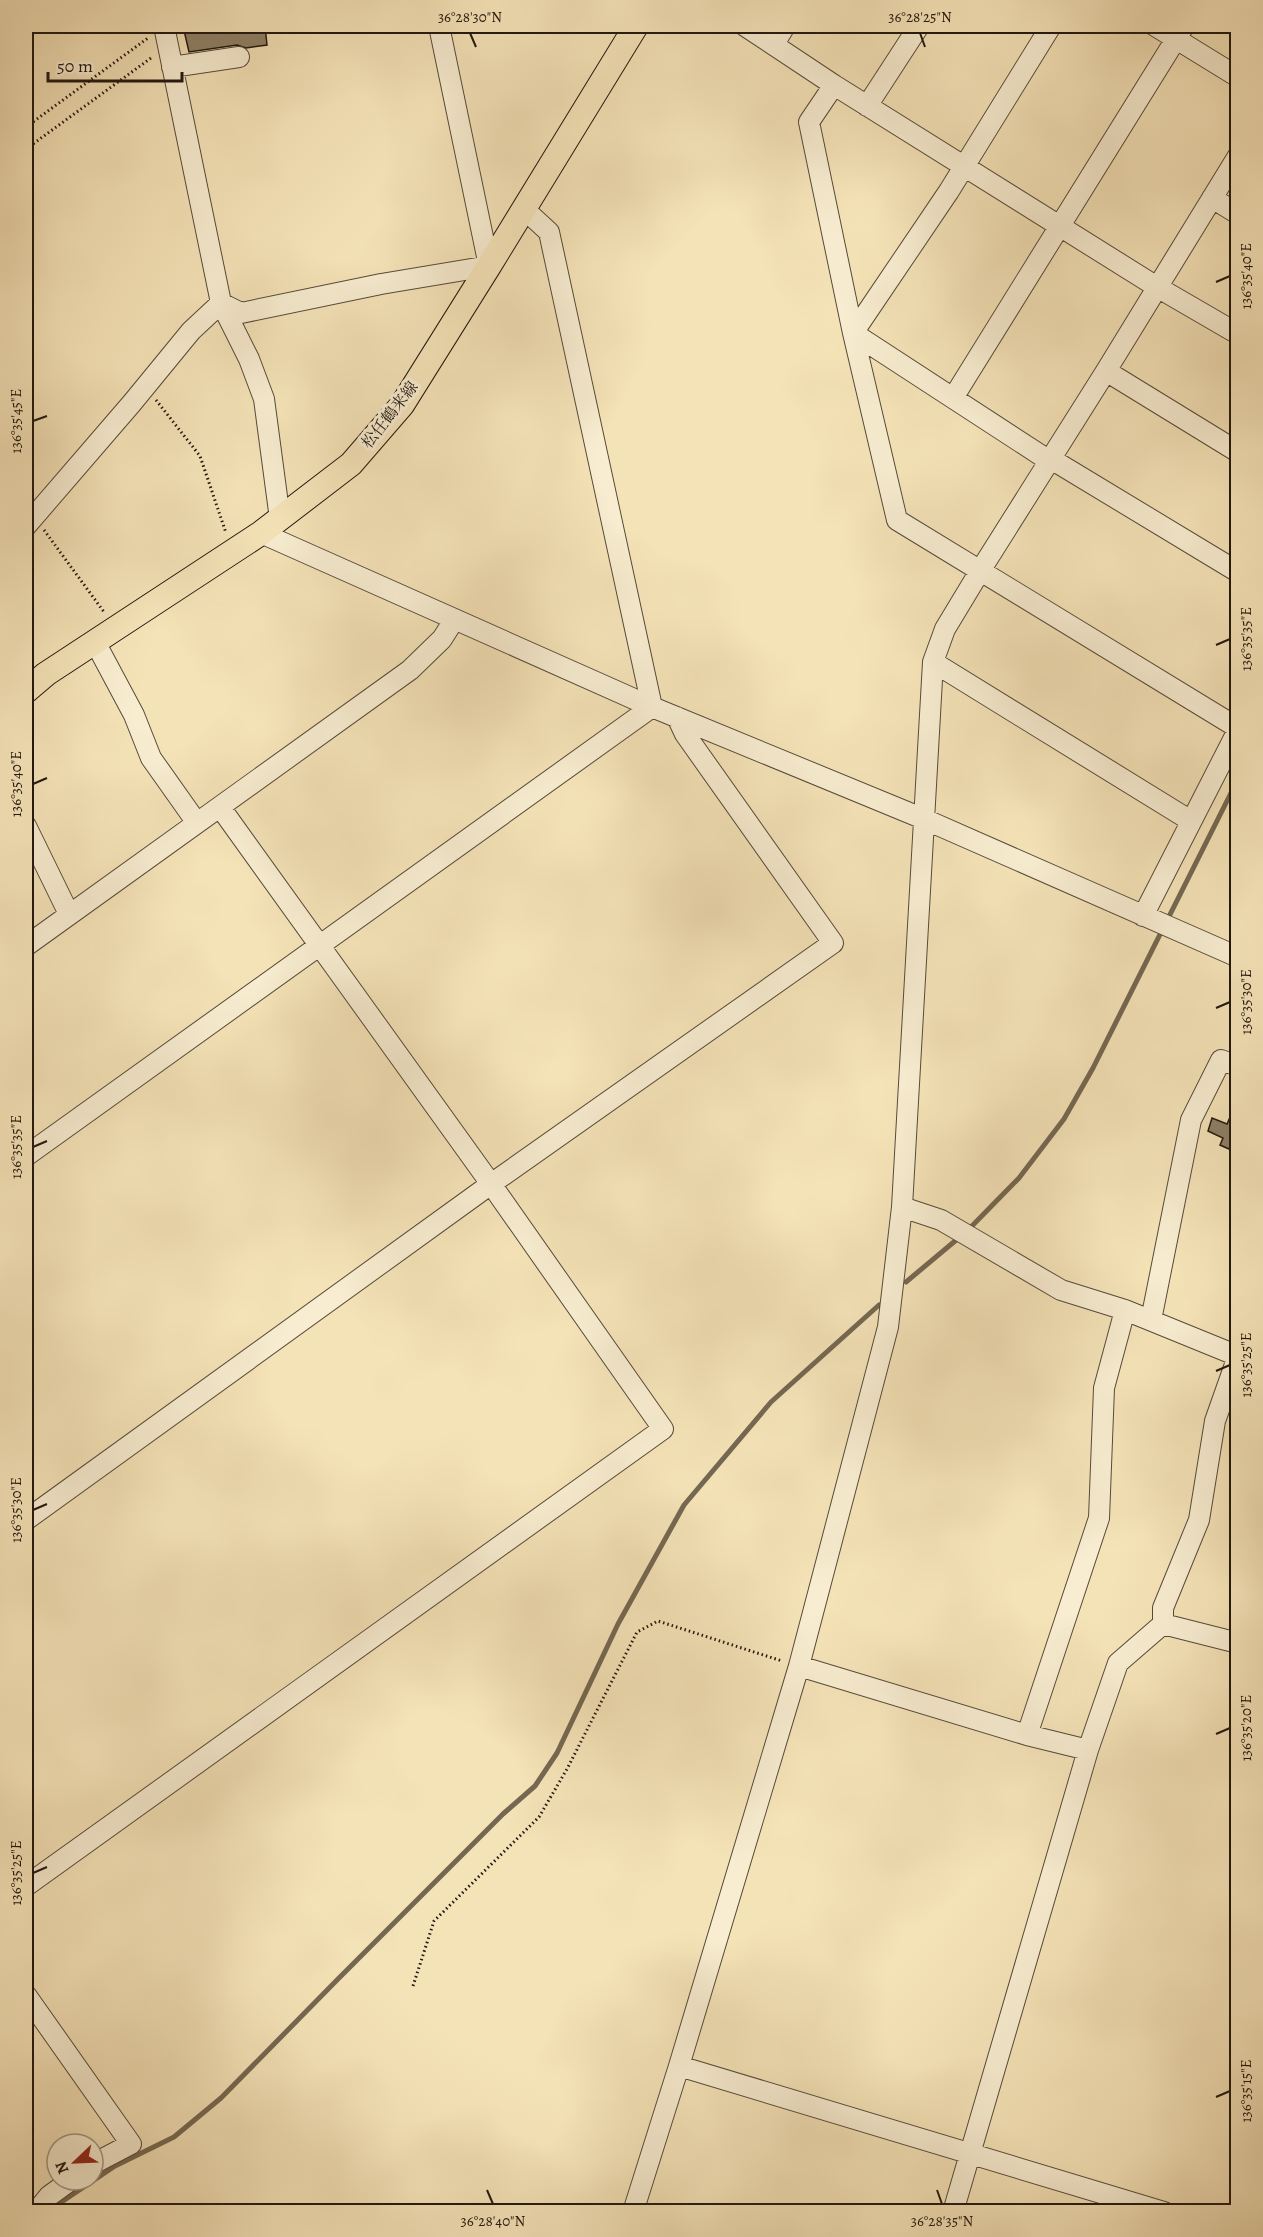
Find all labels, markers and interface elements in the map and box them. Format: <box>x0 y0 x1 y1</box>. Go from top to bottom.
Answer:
text: 36°28'30"N <box>438 7 502 27</box>
text: 36°28'25"N <box>888 7 952 27</box>
scale bar <box>48 45 182 83</box>
text: 50 m <box>57 54 93 78</box>
text: 136°35'40"E <box>1236 243 1256 309</box>
street label: 松任鶴来線 <box>357 377 423 453</box>
text: 136°35'45"E <box>6 389 26 453</box>
text: 136°35'35"E <box>1236 607 1256 671</box>
text: 136°35'40"E <box>6 751 26 817</box>
text: 136°35'30"E <box>1236 969 1256 1035</box>
text: 136°35'35"E <box>6 1115 26 1179</box>
text: 136°35'25"E <box>1236 1332 1256 1398</box>
text: 136°35'30"E <box>6 1477 26 1543</box>
text: 136°35'20"E <box>1236 1695 1256 1761</box>
text: 136°35'25"E <box>6 1840 26 1906</box>
text: 136°35'15"E <box>1236 2059 1256 2123</box>
north arrow <box>45 2132 105 2192</box>
text: N <box>50 2157 75 2177</box>
text: 36°28'40"N <box>461 2211 526 2231</box>
text: 36°28'35"N <box>911 2211 974 2231</box>

